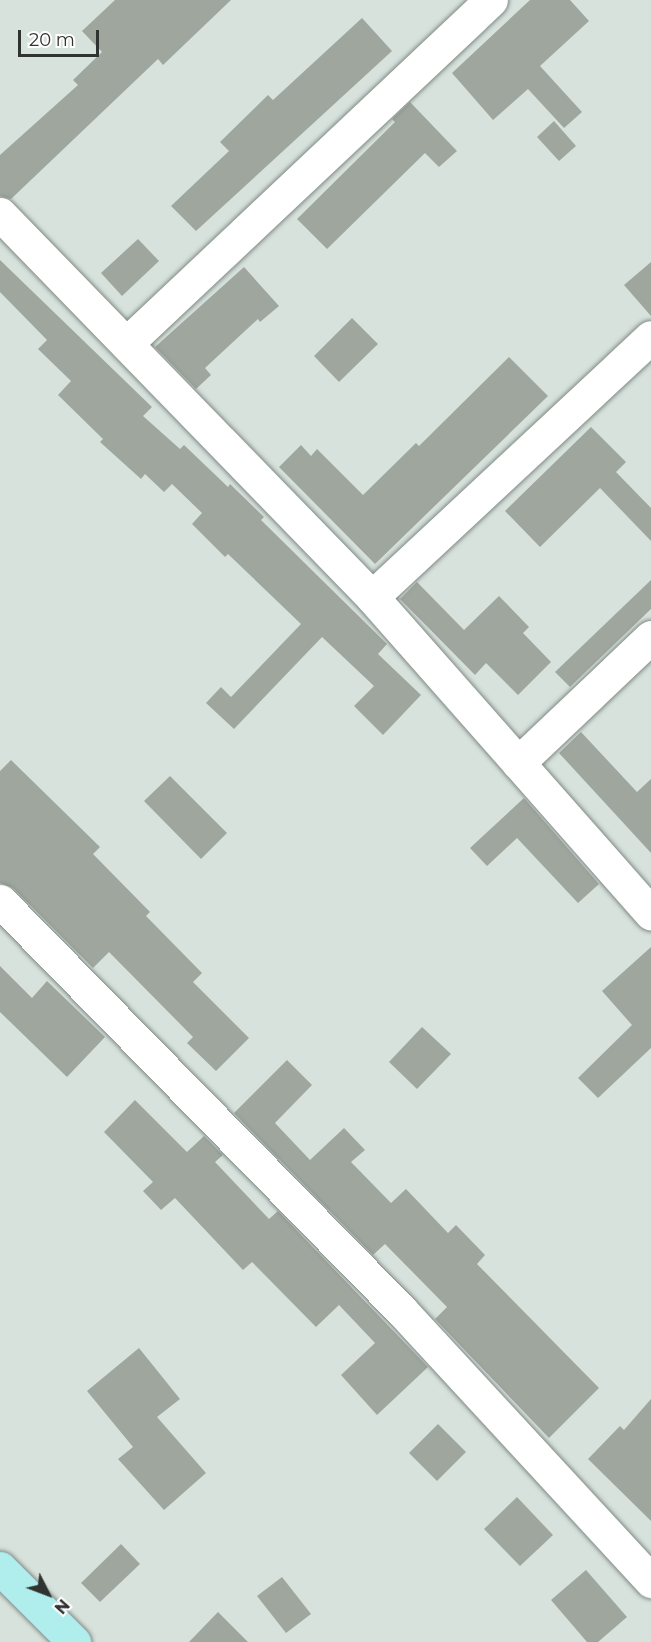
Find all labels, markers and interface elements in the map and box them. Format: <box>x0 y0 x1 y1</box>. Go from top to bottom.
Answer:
scale bar <box>21 18 102 56</box>
text: 20 m <box>29 29 75 51</box>
north arrow <box>18 1564 78 1624</box>
text: N <box>50 1595 73 1618</box>

